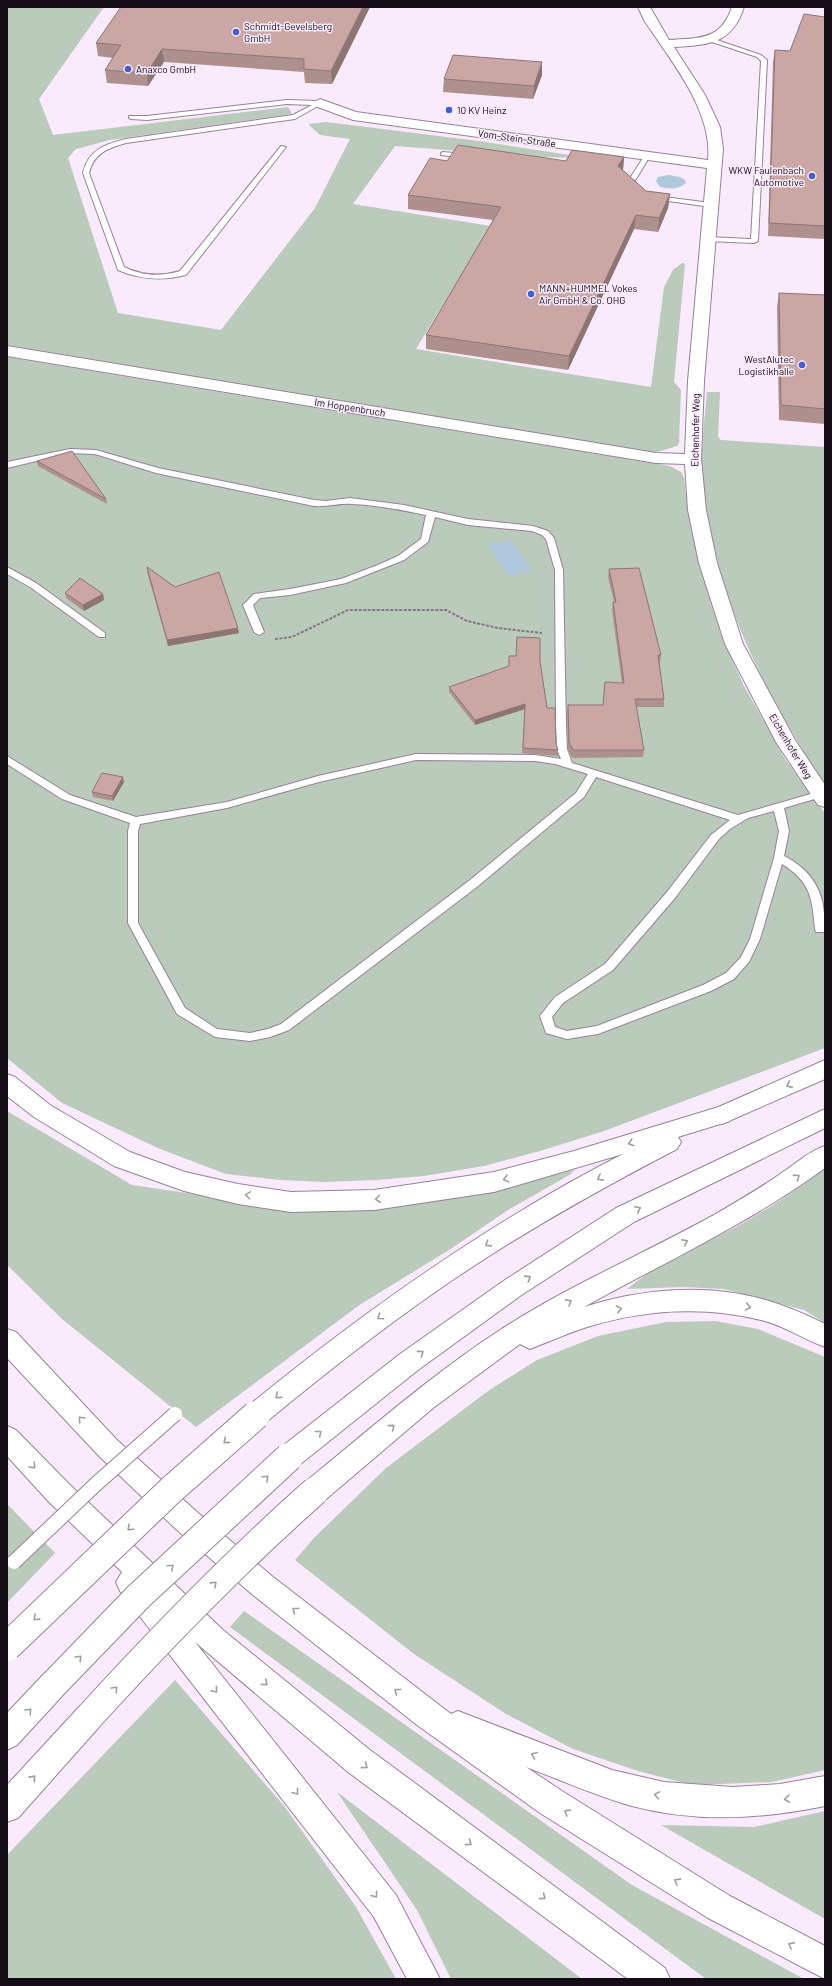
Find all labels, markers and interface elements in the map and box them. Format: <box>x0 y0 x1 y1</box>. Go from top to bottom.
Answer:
place label: Schmidt-Gevelsberg GmbH <box>244 20 332 44</box>
marker: Schmidt-Gevelsberg GmbH <box>231 27 241 37</box>
place label: Anaxco GmbH <box>136 63 196 75</box>
marker: Anaxco GmbH <box>123 64 133 74</box>
place label: 10 KV Heinz <box>457 104 507 116</box>
marker: 10 KV Heinz <box>444 105 454 115</box>
street label: Vom-Stein-Straße <box>477 127 557 149</box>
place label: WKW Faulenbach Automotive <box>729 164 804 188</box>
marker: WKW Faulenbach Automotive <box>807 171 817 181</box>
place label: MANN+HUMMEL Vokes Air GmbH & Co. OHG <box>539 282 638 306</box>
marker: MANN+HUMMEL Vokes Air GmbH & Co. OHG <box>526 289 536 299</box>
place label: WestAlutec Logistikhalle <box>739 353 794 377</box>
marker: WestAlutec Logistikhalle <box>797 360 807 370</box>
street label: Eichenhofer Weg <box>688 393 702 467</box>
street label: Im Hoppenbruch <box>314 395 386 419</box>
street label: Eichenhofer Weg <box>767 711 815 781</box>
one-way arrow <box>786 1080 793 1088</box>
one-way arrow <box>627 1138 634 1147</box>
one-way arrow <box>597 1173 604 1180</box>
one-way arrow <box>503 1174 510 1183</box>
one-way arrow <box>793 1174 800 1182</box>
one-way arrow <box>245 1191 251 1200</box>
one-way arrow <box>374 1194 381 1203</box>
one-way arrow <box>633 1206 641 1214</box>
one-way arrow <box>485 1239 492 1247</box>
one-way arrow <box>680 1239 688 1247</box>
one-way arrow <box>523 1276 530 1283</box>
one-way arrow <box>565 1299 573 1307</box>
one-way arrow <box>745 1302 751 1311</box>
one-way arrow <box>616 1305 622 1313</box>
one-way arrow <box>378 1312 385 1319</box>
one-way arrow <box>417 1351 424 1358</box>
one-way arrow <box>275 1392 282 1399</box>
one-way arrow <box>79 1417 86 1424</box>
one-way arrow <box>387 1425 394 1432</box>
one-way arrow <box>314 1430 321 1437</box>
one-way arrow <box>224 1436 231 1443</box>
one-way arrow <box>28 1461 36 1469</box>
one-way arrow <box>261 1475 269 1483</box>
one-way arrow <box>127 1523 135 1531</box>
one-way arrow <box>166 1564 174 1571</box>
one-way arrow <box>209 1582 217 1589</box>
one-way arrow <box>292 1608 299 1615</box>
one-way arrow <box>33 1613 41 1621</box>
one-way arrow <box>74 1655 82 1663</box>
one-way arrow <box>260 1678 267 1685</box>
one-way arrow <box>211 1685 218 1692</box>
one-way arrow <box>110 1686 117 1693</box>
one-way arrow <box>394 1688 401 1695</box>
one-way arrow <box>25 1708 32 1715</box>
one-way arrow <box>531 1751 538 1759</box>
one-way arrow <box>360 1761 367 1768</box>
one-way arrow <box>28 1776 35 1783</box>
one-way arrow <box>291 1787 298 1794</box>
one-way arrow <box>654 1791 661 1800</box>
one-way arrow <box>784 1794 790 1803</box>
one-way arrow <box>564 1809 571 1817</box>
one-way arrow <box>465 1838 472 1845</box>
one-way arrow <box>674 1878 681 1886</box>
one-way arrow <box>371 1890 378 1897</box>
one-way arrow <box>539 1892 546 1899</box>
one-way arrow <box>787 1942 795 1950</box>

